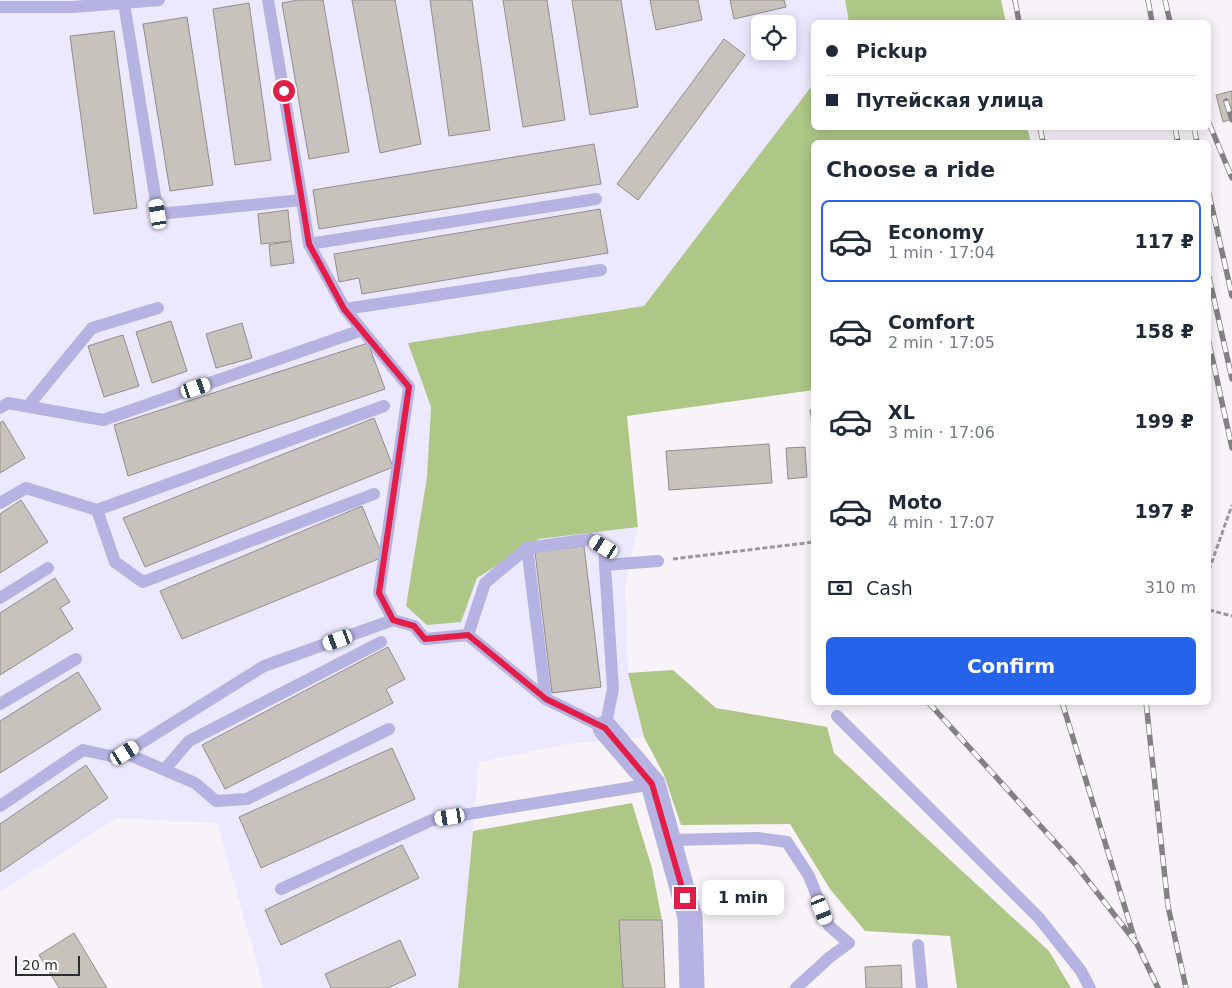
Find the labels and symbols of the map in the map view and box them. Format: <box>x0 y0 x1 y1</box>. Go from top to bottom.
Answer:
route start <box>273 80 295 102</box>
car <box>148 198 167 230</box>
car <box>179 376 212 400</box>
car <box>587 533 620 561</box>
car <box>321 628 354 652</box>
car <box>108 739 141 767</box>
car <box>434 807 465 827</box>
callout: 1 min <box>702 880 785 916</box>
route end <box>674 887 696 909</box>
car <box>809 893 834 927</box>
scale bar <box>15 953 80 976</box>

